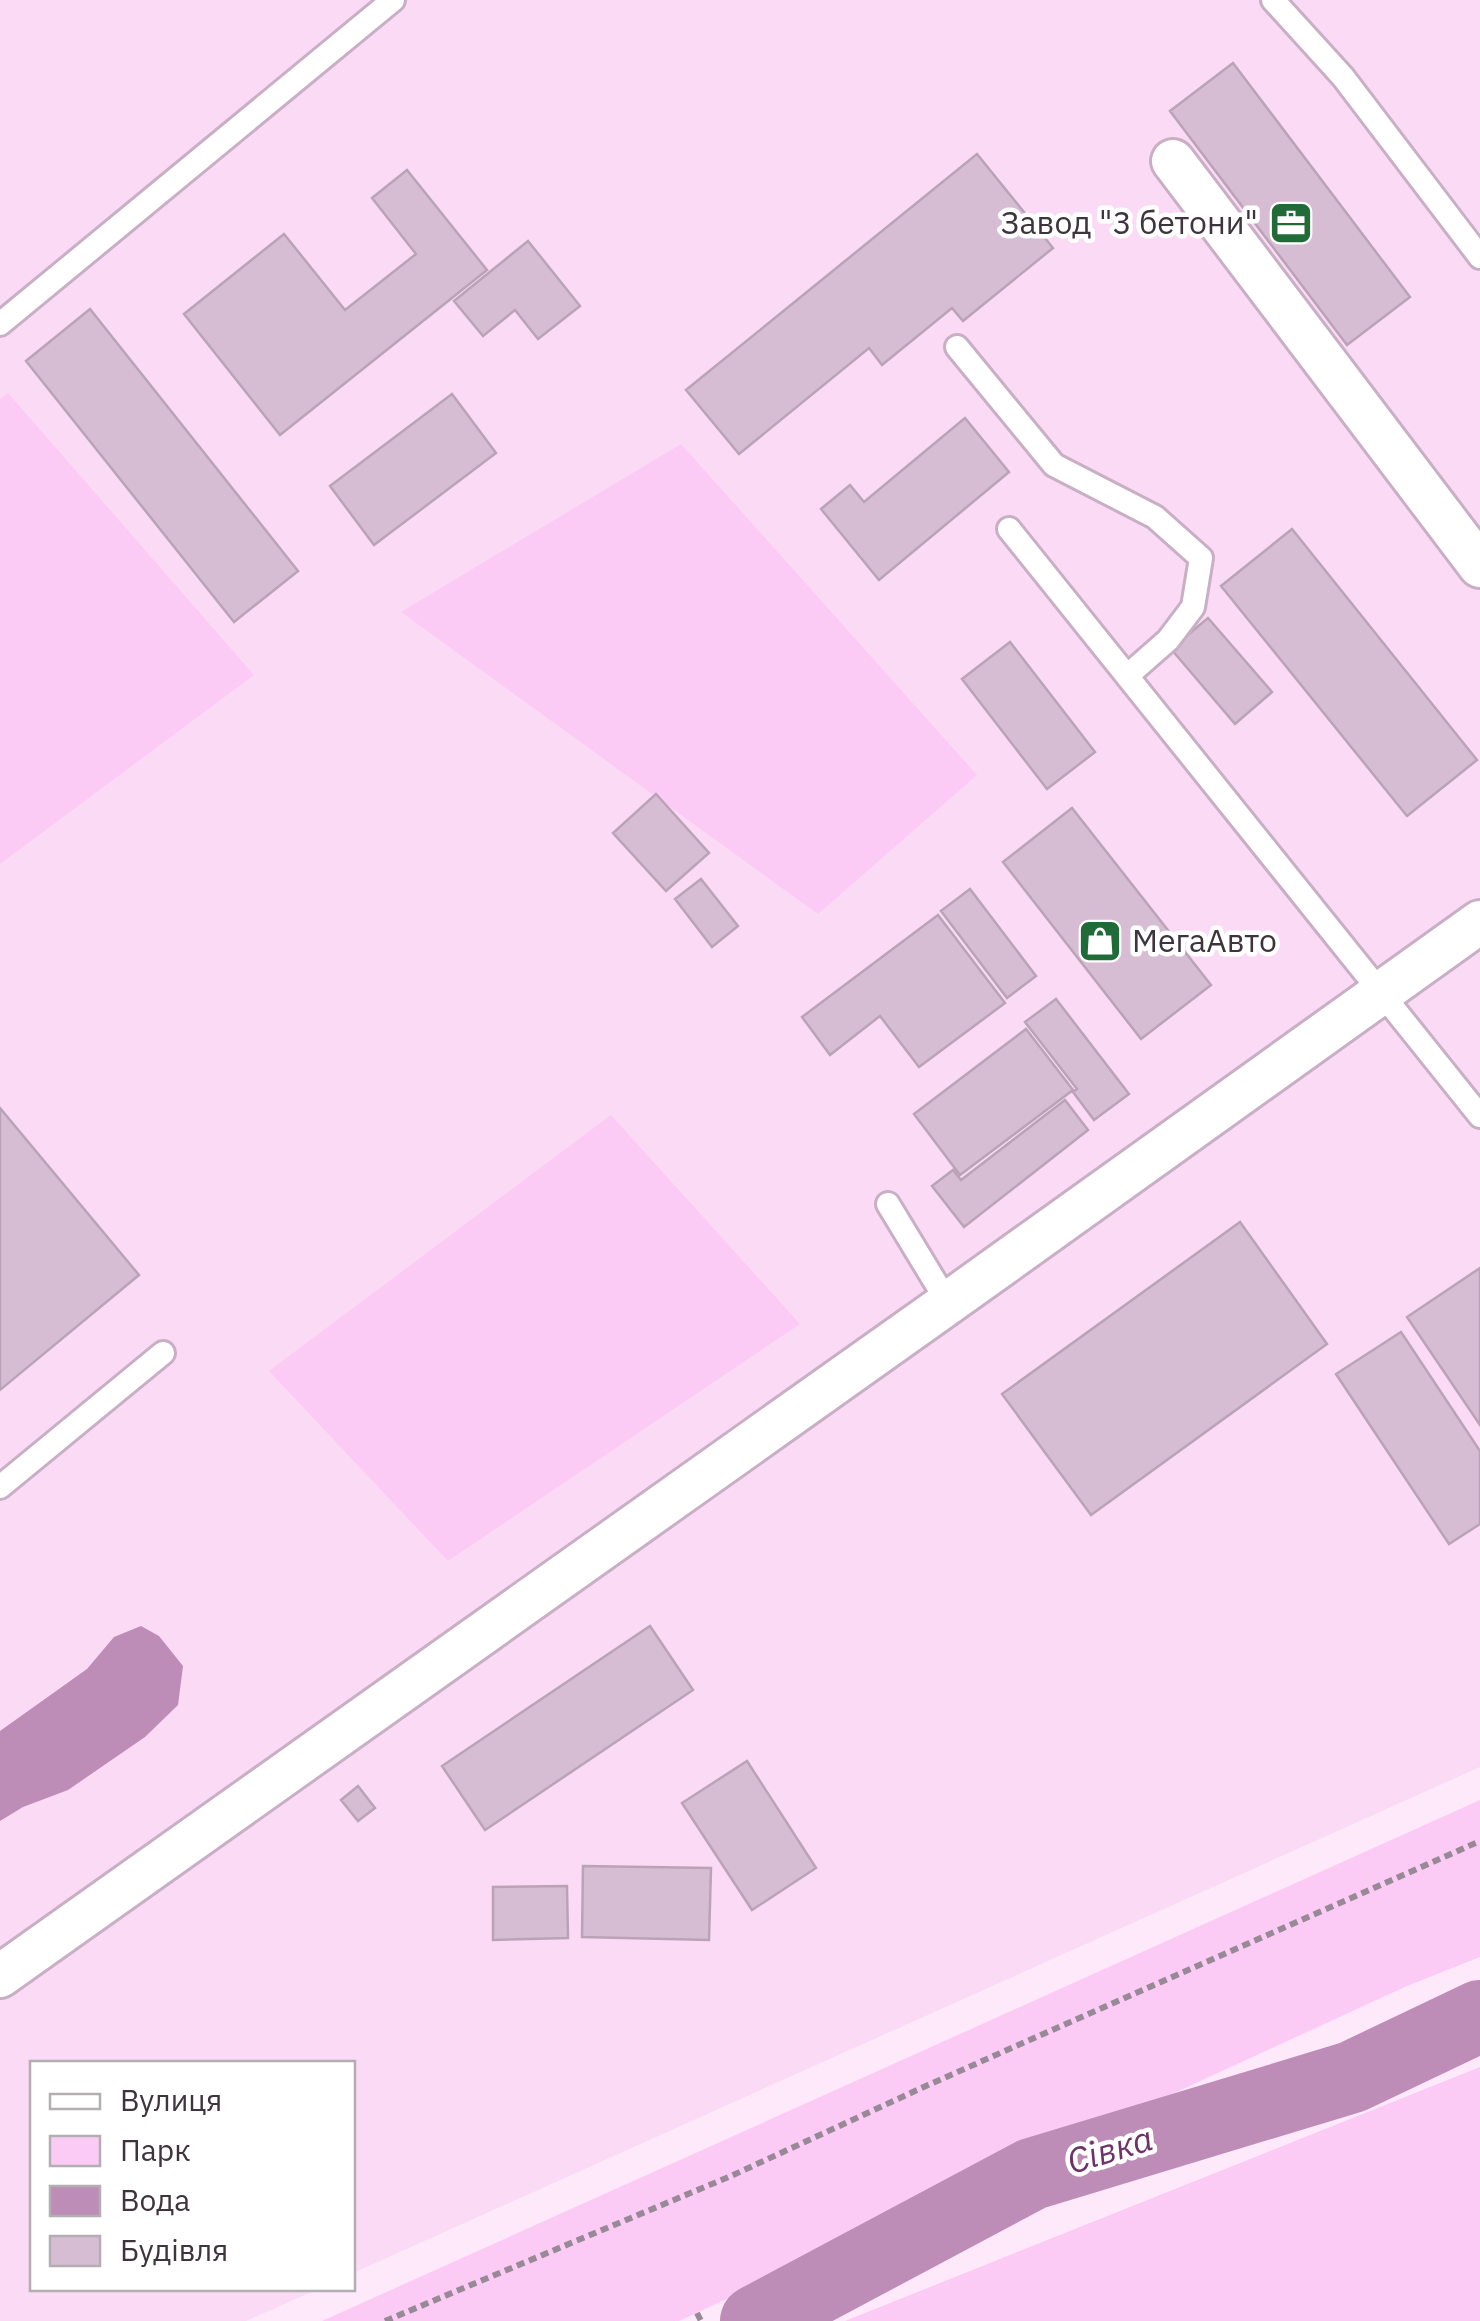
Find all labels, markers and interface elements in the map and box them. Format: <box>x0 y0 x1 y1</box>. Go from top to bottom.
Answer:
office icon: Завод "3 бетони" <box>1268 200 1314 246</box>
place label: Завод "3 бетони" <box>1001 201 1258 243</box>
shop icon: МегаАвто <box>1077 918 1123 964</box>
place label: МегаАвто <box>1132 919 1277 961</box>
legend <box>30 2061 355 2291</box>
text: Вулиця <box>120 2080 222 2119</box>
water label: Сівка <box>1061 2114 1158 2184</box>
text: Парк <box>120 2130 191 2169</box>
text: Вода <box>120 2180 190 2219</box>
text: Будівля <box>120 2230 228 2269</box>

